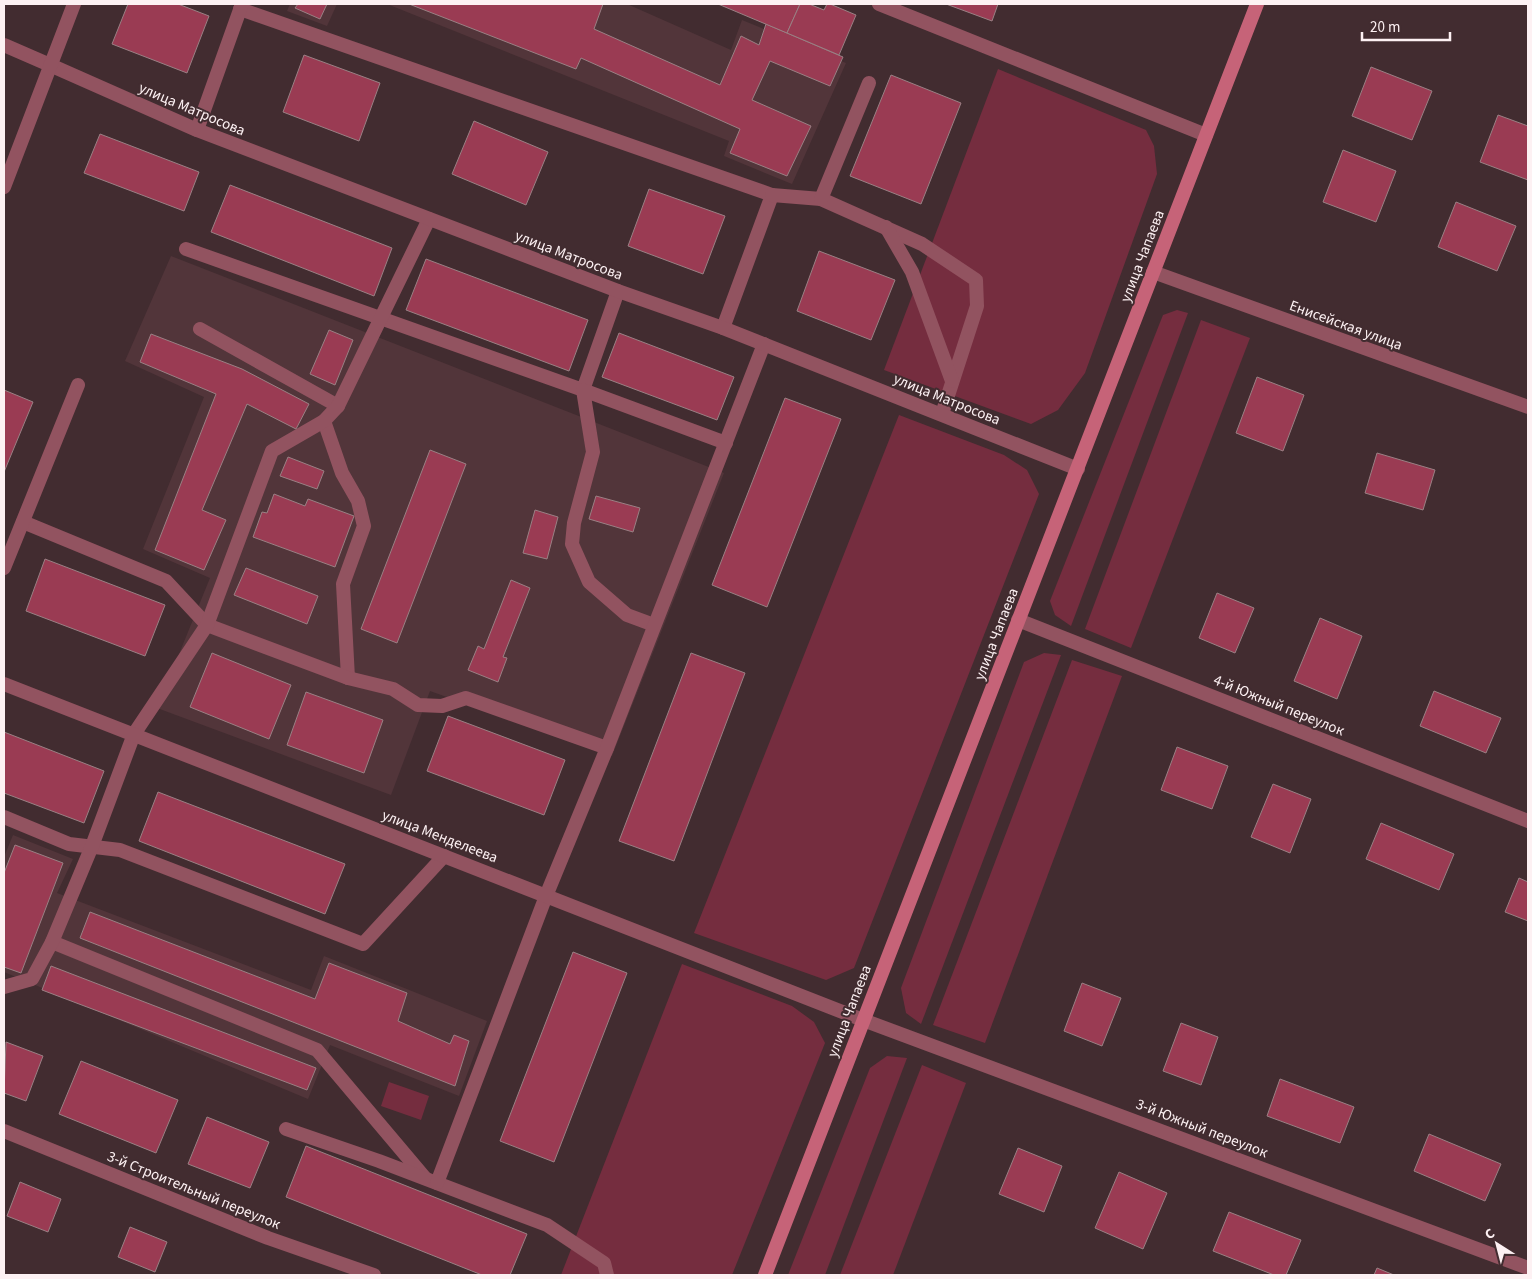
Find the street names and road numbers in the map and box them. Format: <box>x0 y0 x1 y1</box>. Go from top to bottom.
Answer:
street label: улица Матросова <box>135 78 248 141</box>
street label: улица Чапаева <box>1115 207 1170 305</box>
street label: улица Матросова <box>512 225 626 286</box>
street label: Енисейская улица <box>1286 295 1405 356</box>
street label: улица Матросова <box>890 368 1003 431</box>
street label: улица Чапаева <box>969 585 1024 683</box>
street label: 4-й Южный переулок <box>1210 670 1348 742</box>
street label: улица Менделеева <box>379 805 501 868</box>
street label: улица Чапаева <box>822 962 877 1060</box>
street label: 3-й Южный переулок <box>1133 1094 1271 1163</box>
street label: 3-й Строительный переулок <box>104 1146 284 1235</box>

